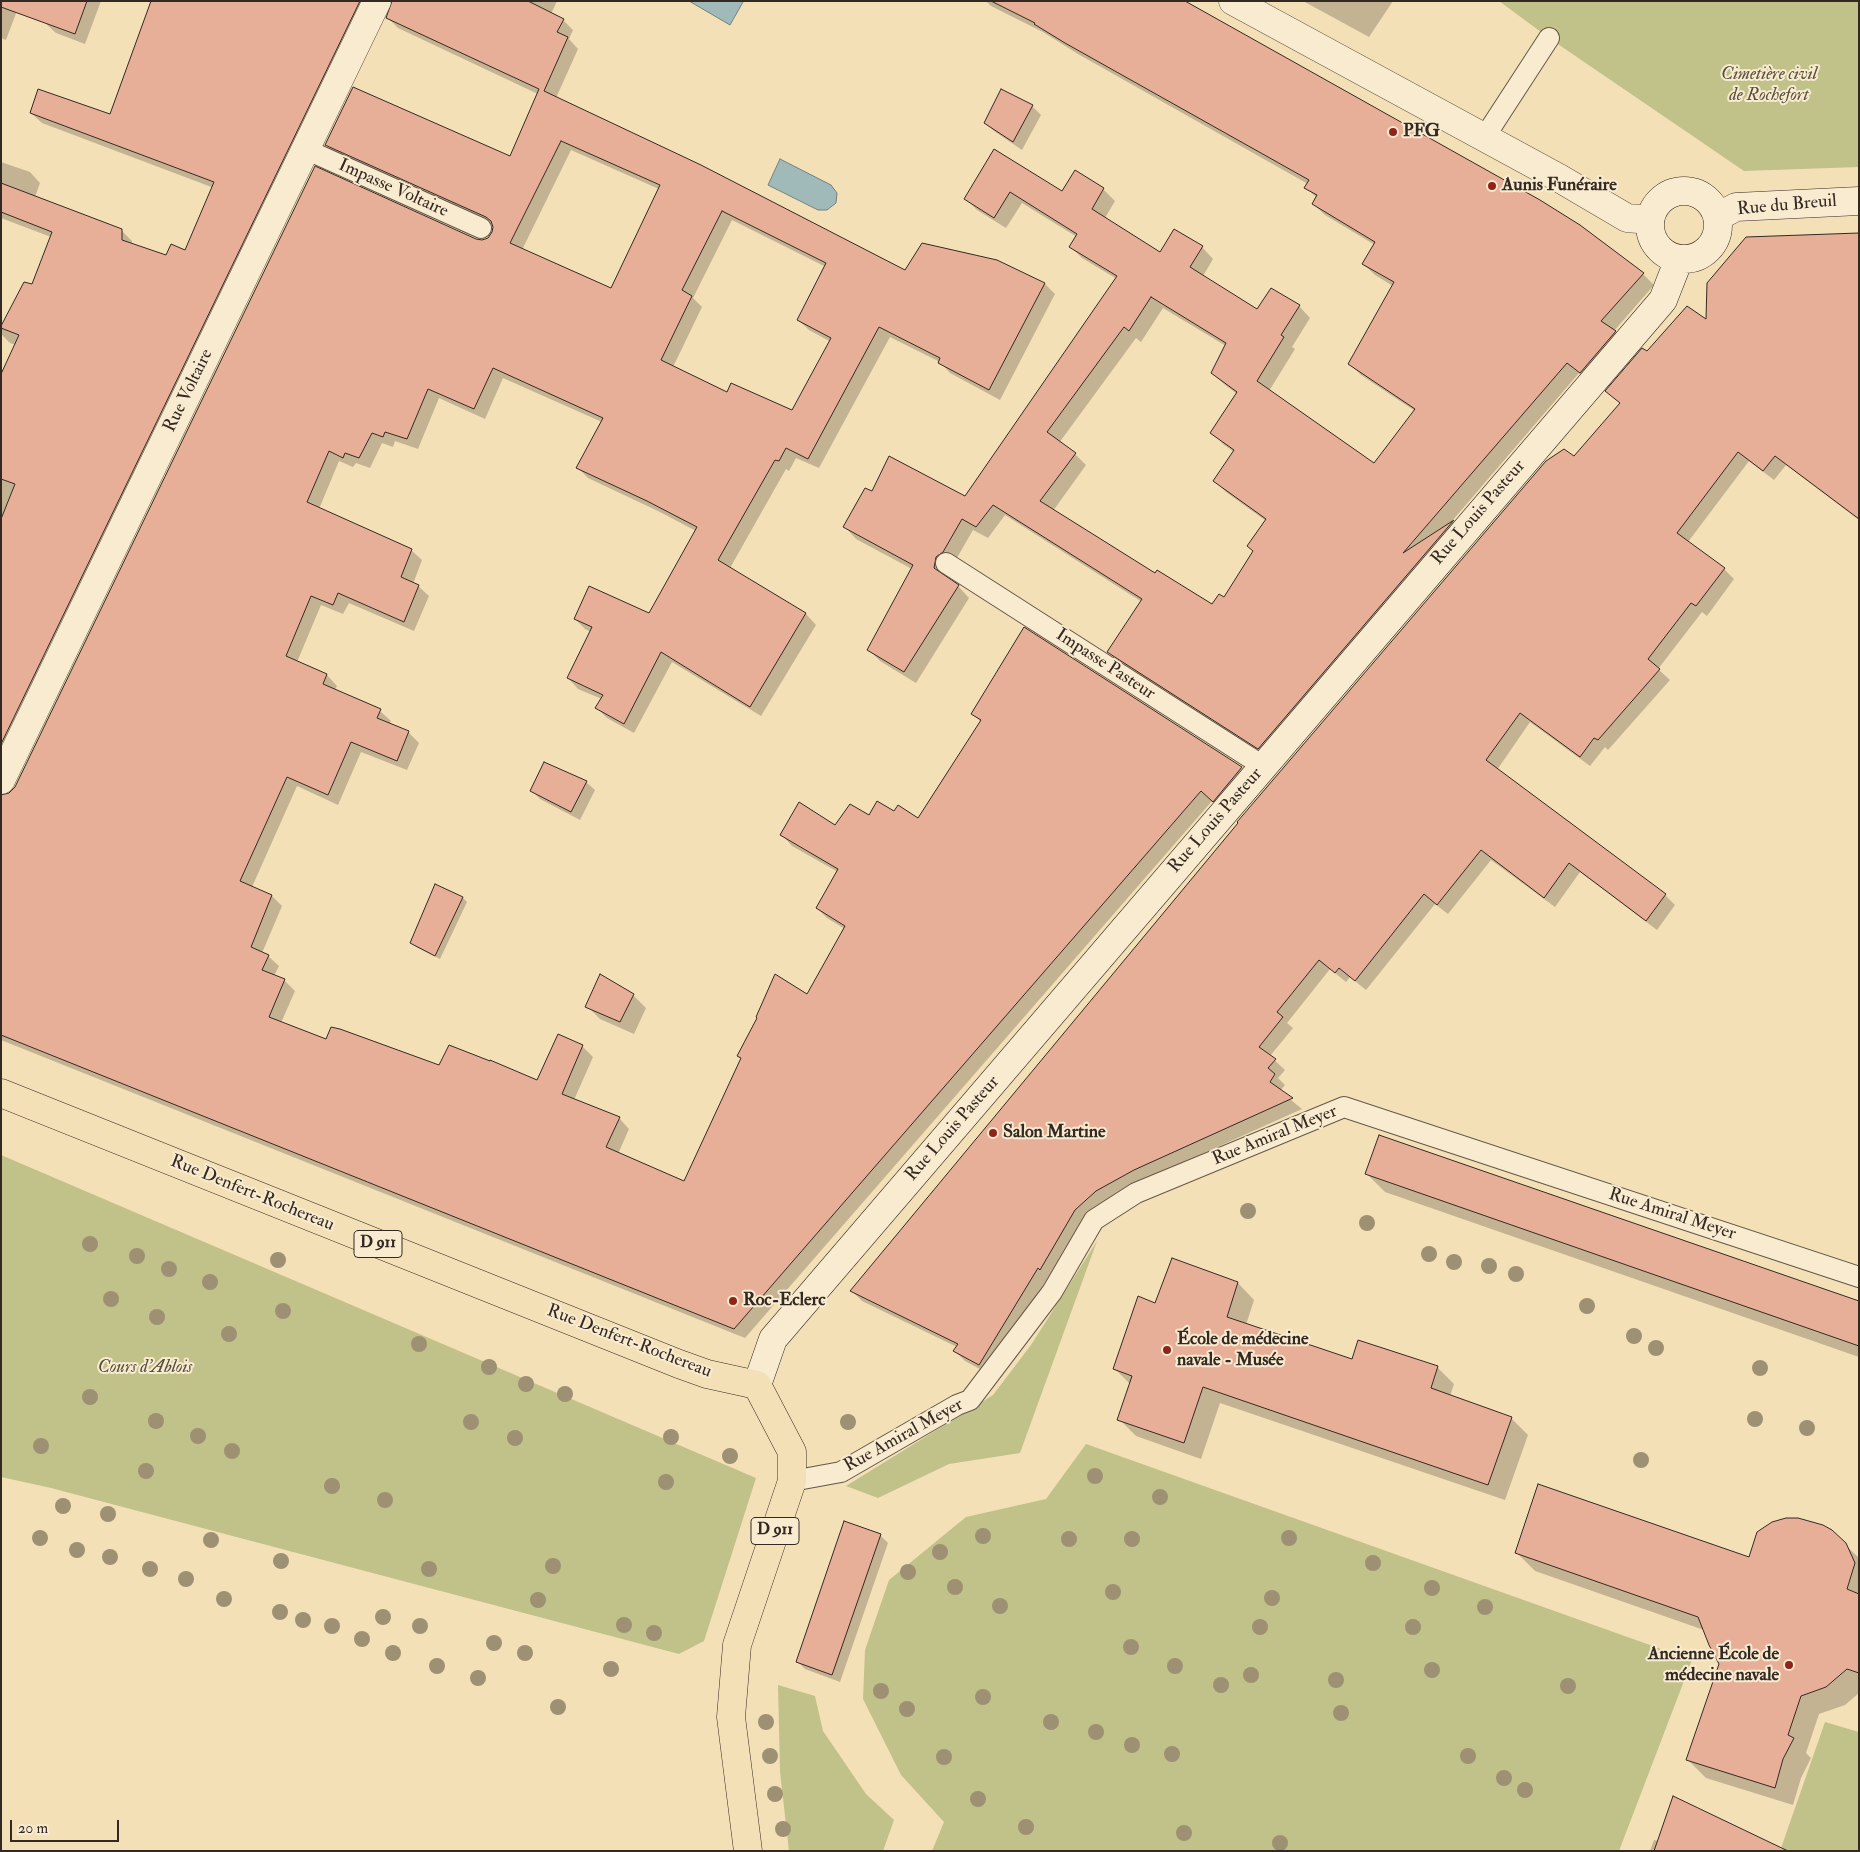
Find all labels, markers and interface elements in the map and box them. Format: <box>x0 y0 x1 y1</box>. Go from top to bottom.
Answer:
park label: Cimetière civil de Rochefort <box>1721 64 1817 106</box>
place label: PFG <box>1403 121 1440 143</box>
marker: PFG <box>1387 126 1399 138</box>
street label: Impasse Voltaire <box>335 155 451 223</box>
place label: Aunis Funéraire <box>1502 175 1617 197</box>
marker: Aunis Funéraire <box>1486 180 1498 192</box>
street label: Rue du Breuil <box>1736 191 1838 221</box>
street label: Rue Voltaire <box>160 346 218 436</box>
street label: Rue Louis Pasteur <box>1427 456 1531 570</box>
street label: Impasse Pasteur <box>1051 625 1159 705</box>
street label: Rue Louis Pasteur <box>1164 764 1268 878</box>
street label: Rue Louis Pasteur <box>901 1072 1005 1186</box>
street label: Rue Amiral Meyer <box>1209 1101 1341 1171</box>
place label: Salon Martine <box>1003 1122 1106 1144</box>
marker: Salon Martine <box>987 1127 999 1139</box>
street label: Rue Denfert-Rochereau <box>167 1151 337 1237</box>
street label: Rue Amiral Meyer <box>1606 1184 1738 1246</box>
road number: D 911 <box>354 1230 402 1258</box>
place label: Roc-Eclerc <box>743 1290 825 1312</box>
marker: Roc-Eclerc <box>727 1295 739 1307</box>
street label: Rue Denfert-Rochereau <box>544 1301 714 1383</box>
place label: École de médecine navale - Musée <box>1177 1329 1308 1372</box>
marker: École de médecine navale - Musée <box>1161 1344 1173 1356</box>
park label: Cours d'Ablois <box>98 1357 192 1379</box>
street label: Rue Amiral Meyer <box>841 1394 967 1478</box>
road number: D 911 <box>751 1518 799 1544</box>
place label: Ancienne École de médecine navale <box>1648 1644 1779 1686</box>
marker: Ancienne École de médecine navale <box>1783 1659 1795 1671</box>
scale bar <box>12 1810 121 1842</box>
text: 20 m <box>18 1819 48 1838</box>

